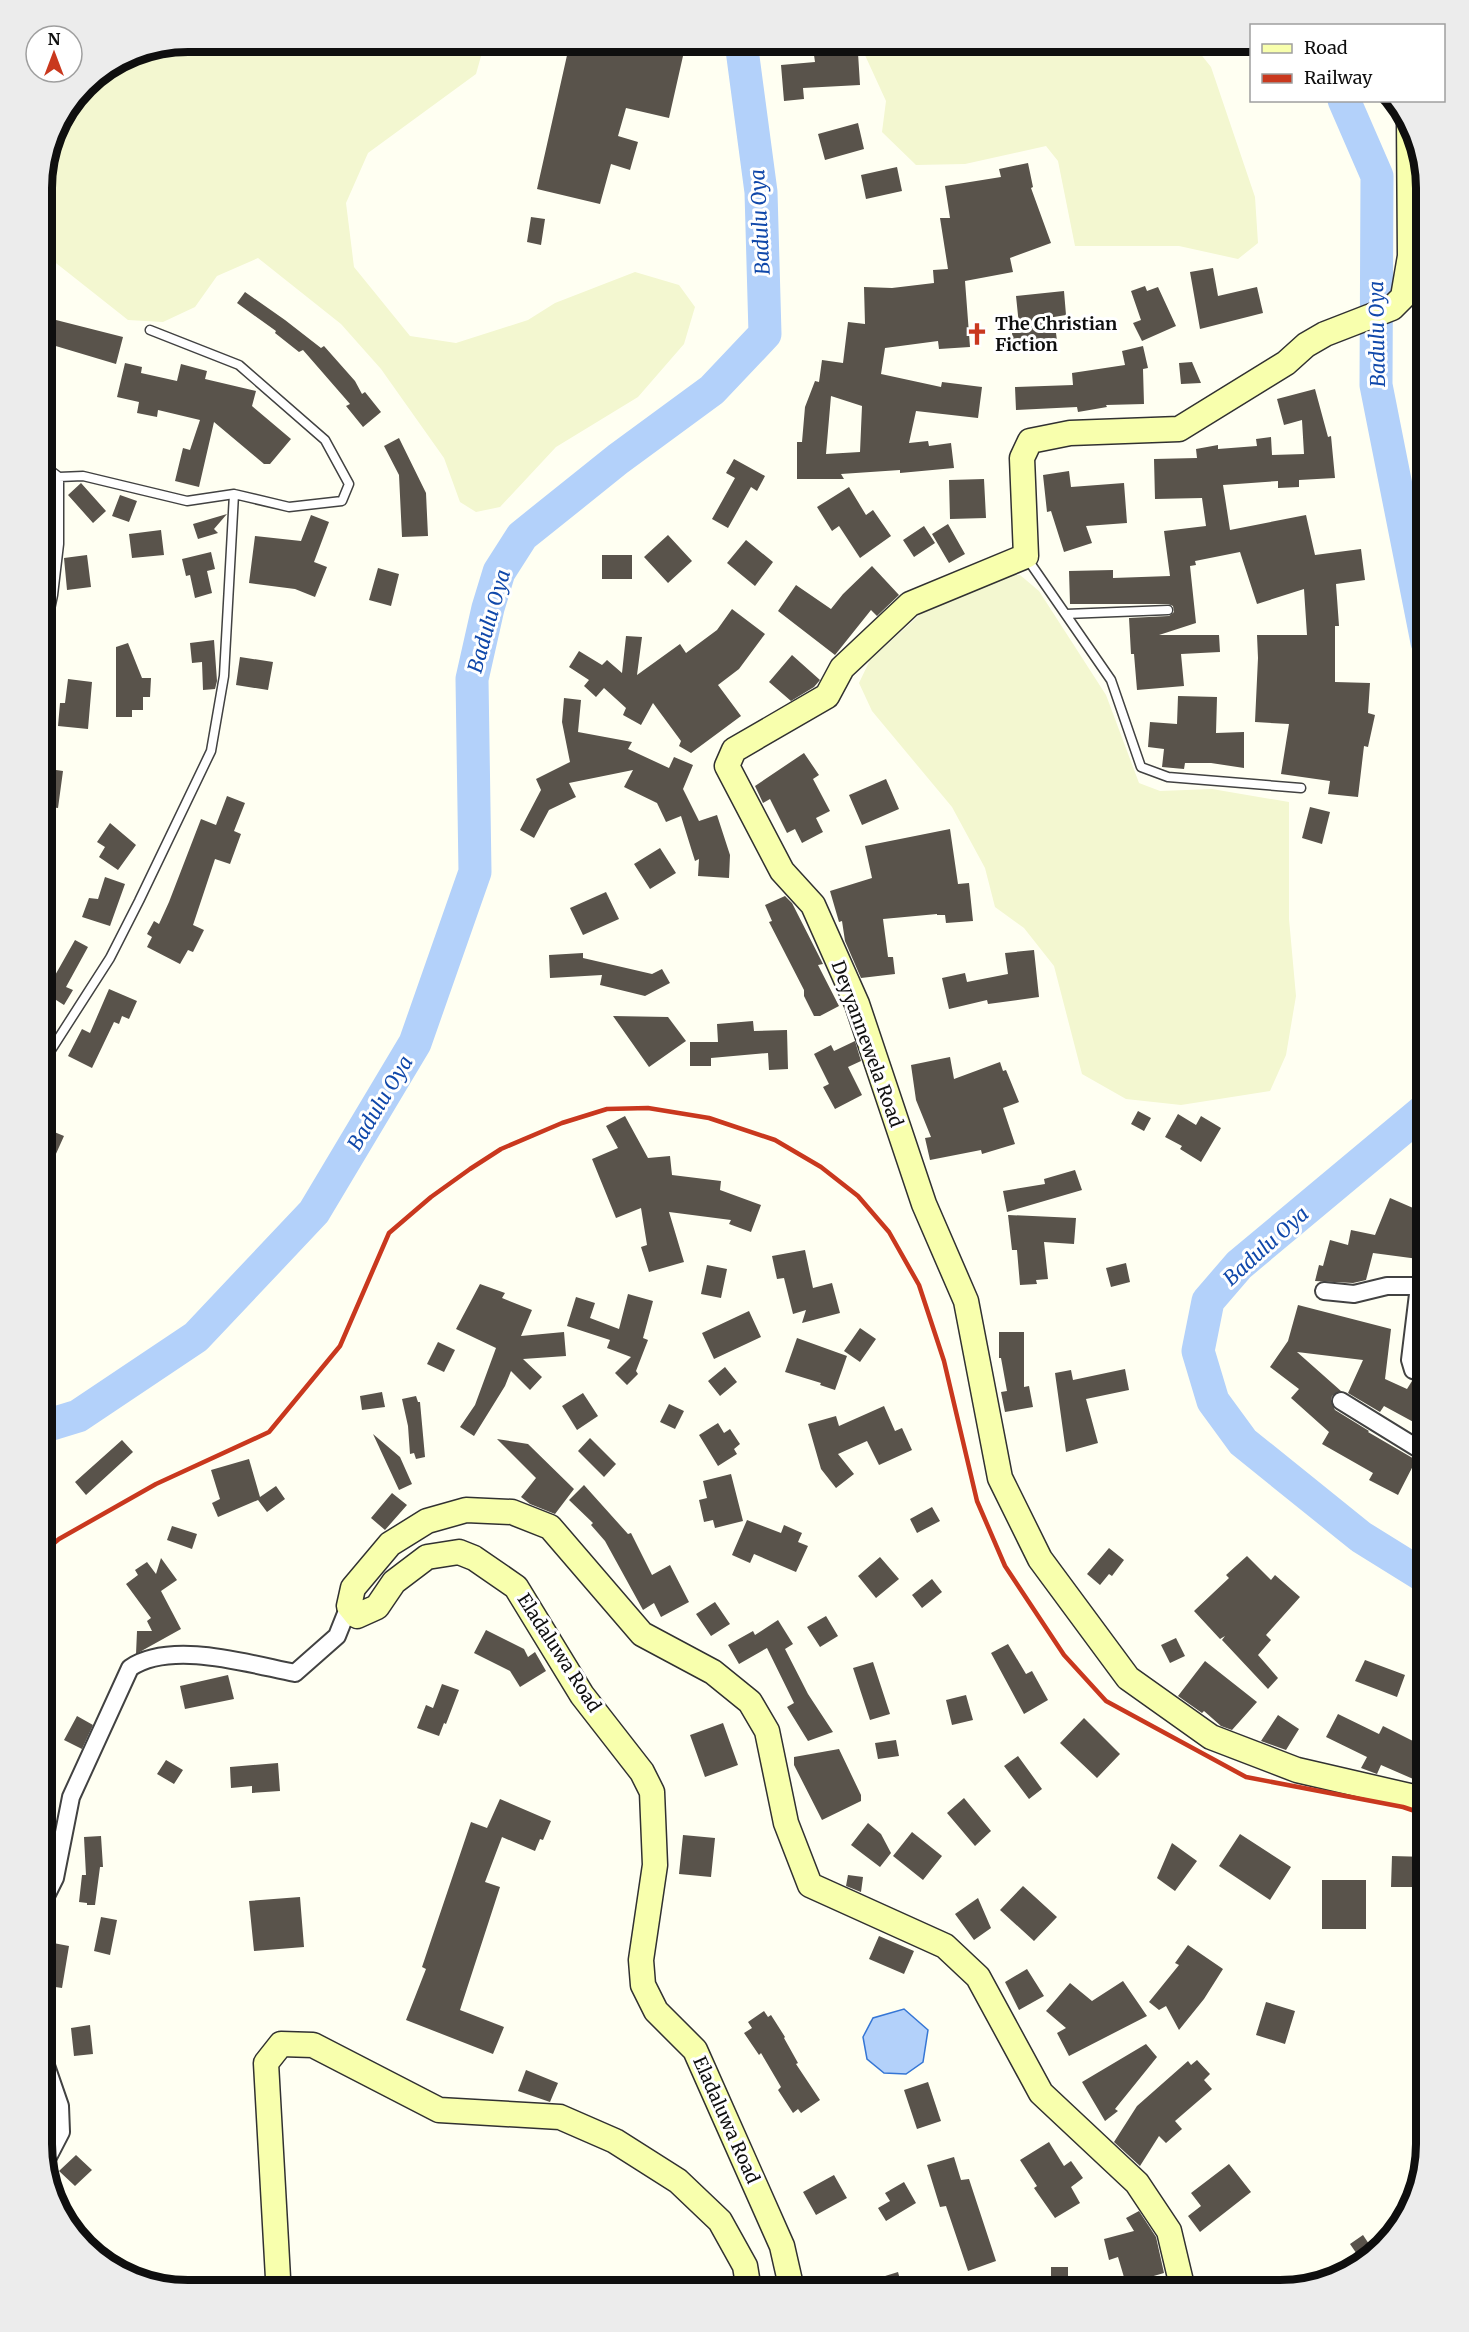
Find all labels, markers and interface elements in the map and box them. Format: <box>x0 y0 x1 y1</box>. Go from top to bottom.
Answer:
north arrow <box>24 24 84 84</box>
legend <box>1250 24 1445 102</box>
text: N <box>48 29 61 49</box>
text: Road <box>1304 36 1348 59</box>
text: Railway <box>1304 66 1373 89</box>
water label: Badulu Oya <box>744 168 775 276</box>
water label: Badulu Oya <box>1363 281 1390 387</box>
place label: The Christian Fiction <box>995 312 1117 356</box>
church icon: The Christian Fiction <box>964 321 990 347</box>
water label: Badulu Oya <box>462 566 515 675</box>
street label: Deyyannewela Road <box>827 957 908 1130</box>
water label: Badulu Oya <box>342 1051 418 1155</box>
water label: Badulu Oya <box>1218 1201 1313 1290</box>
street label: Eladaluwa Road <box>512 1589 606 1717</box>
street label: Eladaluwa Road <box>688 2053 765 2187</box>

